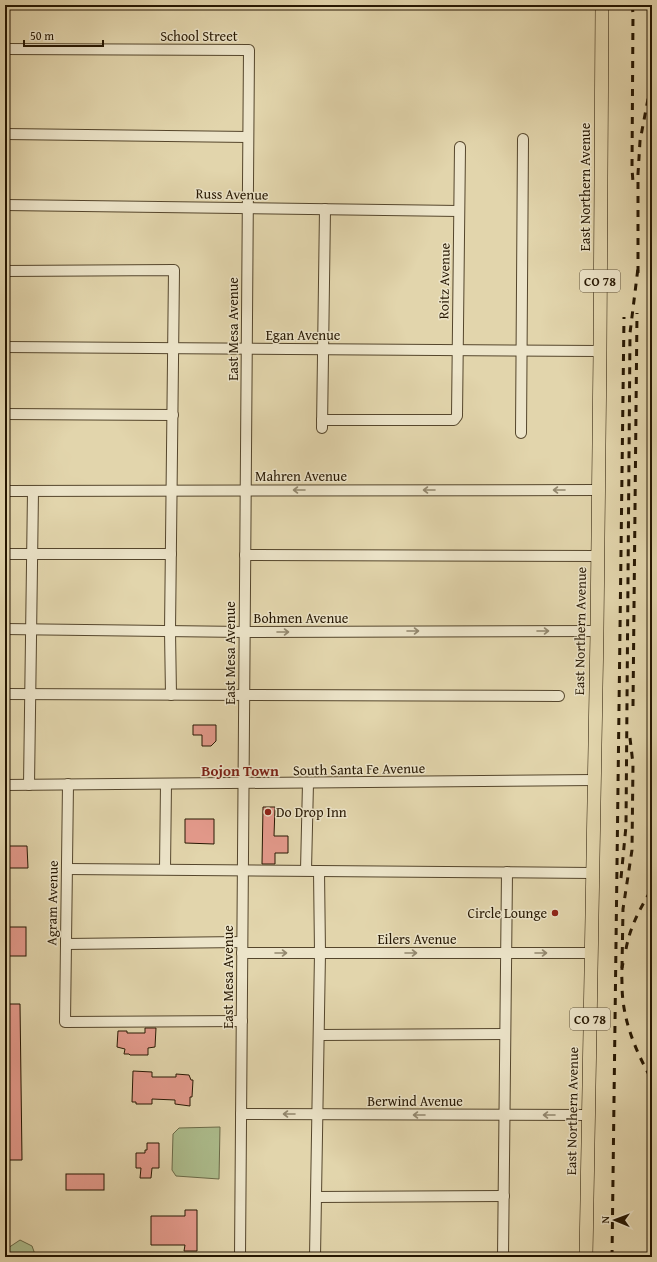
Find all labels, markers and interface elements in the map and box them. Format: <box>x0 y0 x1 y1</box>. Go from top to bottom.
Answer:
scale bar <box>24 22 103 48</box>
street label: School Street <box>160 26 238 46</box>
text: 50 m <box>30 27 54 44</box>
street label: East Northern Avenue <box>575 122 595 251</box>
street label: Russ Avenue <box>195 183 269 205</box>
street label: Roitz Avenue <box>433 242 455 319</box>
road number: CO 78 <box>580 270 620 292</box>
street label: East Mesa Avenue <box>223 277 243 381</box>
street label: Egan Avenue <box>266 325 341 345</box>
street label: Mahren Avenue <box>255 466 347 486</box>
one-way arrow <box>293 486 306 494</box>
one-way arrow <box>423 486 436 494</box>
one-way arrow <box>553 486 566 494</box>
street label: East Northern Avenue <box>569 566 591 695</box>
street label: East Mesa Avenue <box>220 601 240 705</box>
street label: Bohmen Avenue <box>254 608 349 628</box>
one-way arrow <box>406 627 419 635</box>
one-way arrow <box>536 627 549 635</box>
one-way arrow <box>276 628 289 636</box>
street label: South Santa Fe Avenue <box>293 758 426 780</box>
district label: Bojon Town <box>201 760 279 781</box>
place label: Do Drop Inn <box>276 802 347 822</box>
marker: Do Drop Inn <box>263 807 273 817</box>
street label: Agram Avenue <box>41 860 63 946</box>
place label: Circle Lounge <box>467 903 547 923</box>
marker: Circle Lounge <box>550 908 560 918</box>
street label: East Mesa Avenue <box>218 925 238 1029</box>
street label: Eilers Avenue <box>378 929 457 949</box>
one-way arrow <box>274 949 287 957</box>
one-way arrow <box>404 949 417 957</box>
one-way arrow <box>534 949 547 957</box>
road number: CO 78 <box>570 1008 610 1030</box>
street label: East Northern Avenue <box>561 1046 583 1175</box>
street label: Berwind Avenue <box>367 1091 463 1111</box>
one-way arrow <box>283 1110 296 1118</box>
one-way arrow <box>413 1111 426 1119</box>
one-way arrow <box>543 1111 556 1119</box>
north arrow <box>595 1200 635 1240</box>
text: N <box>597 1215 613 1224</box>

